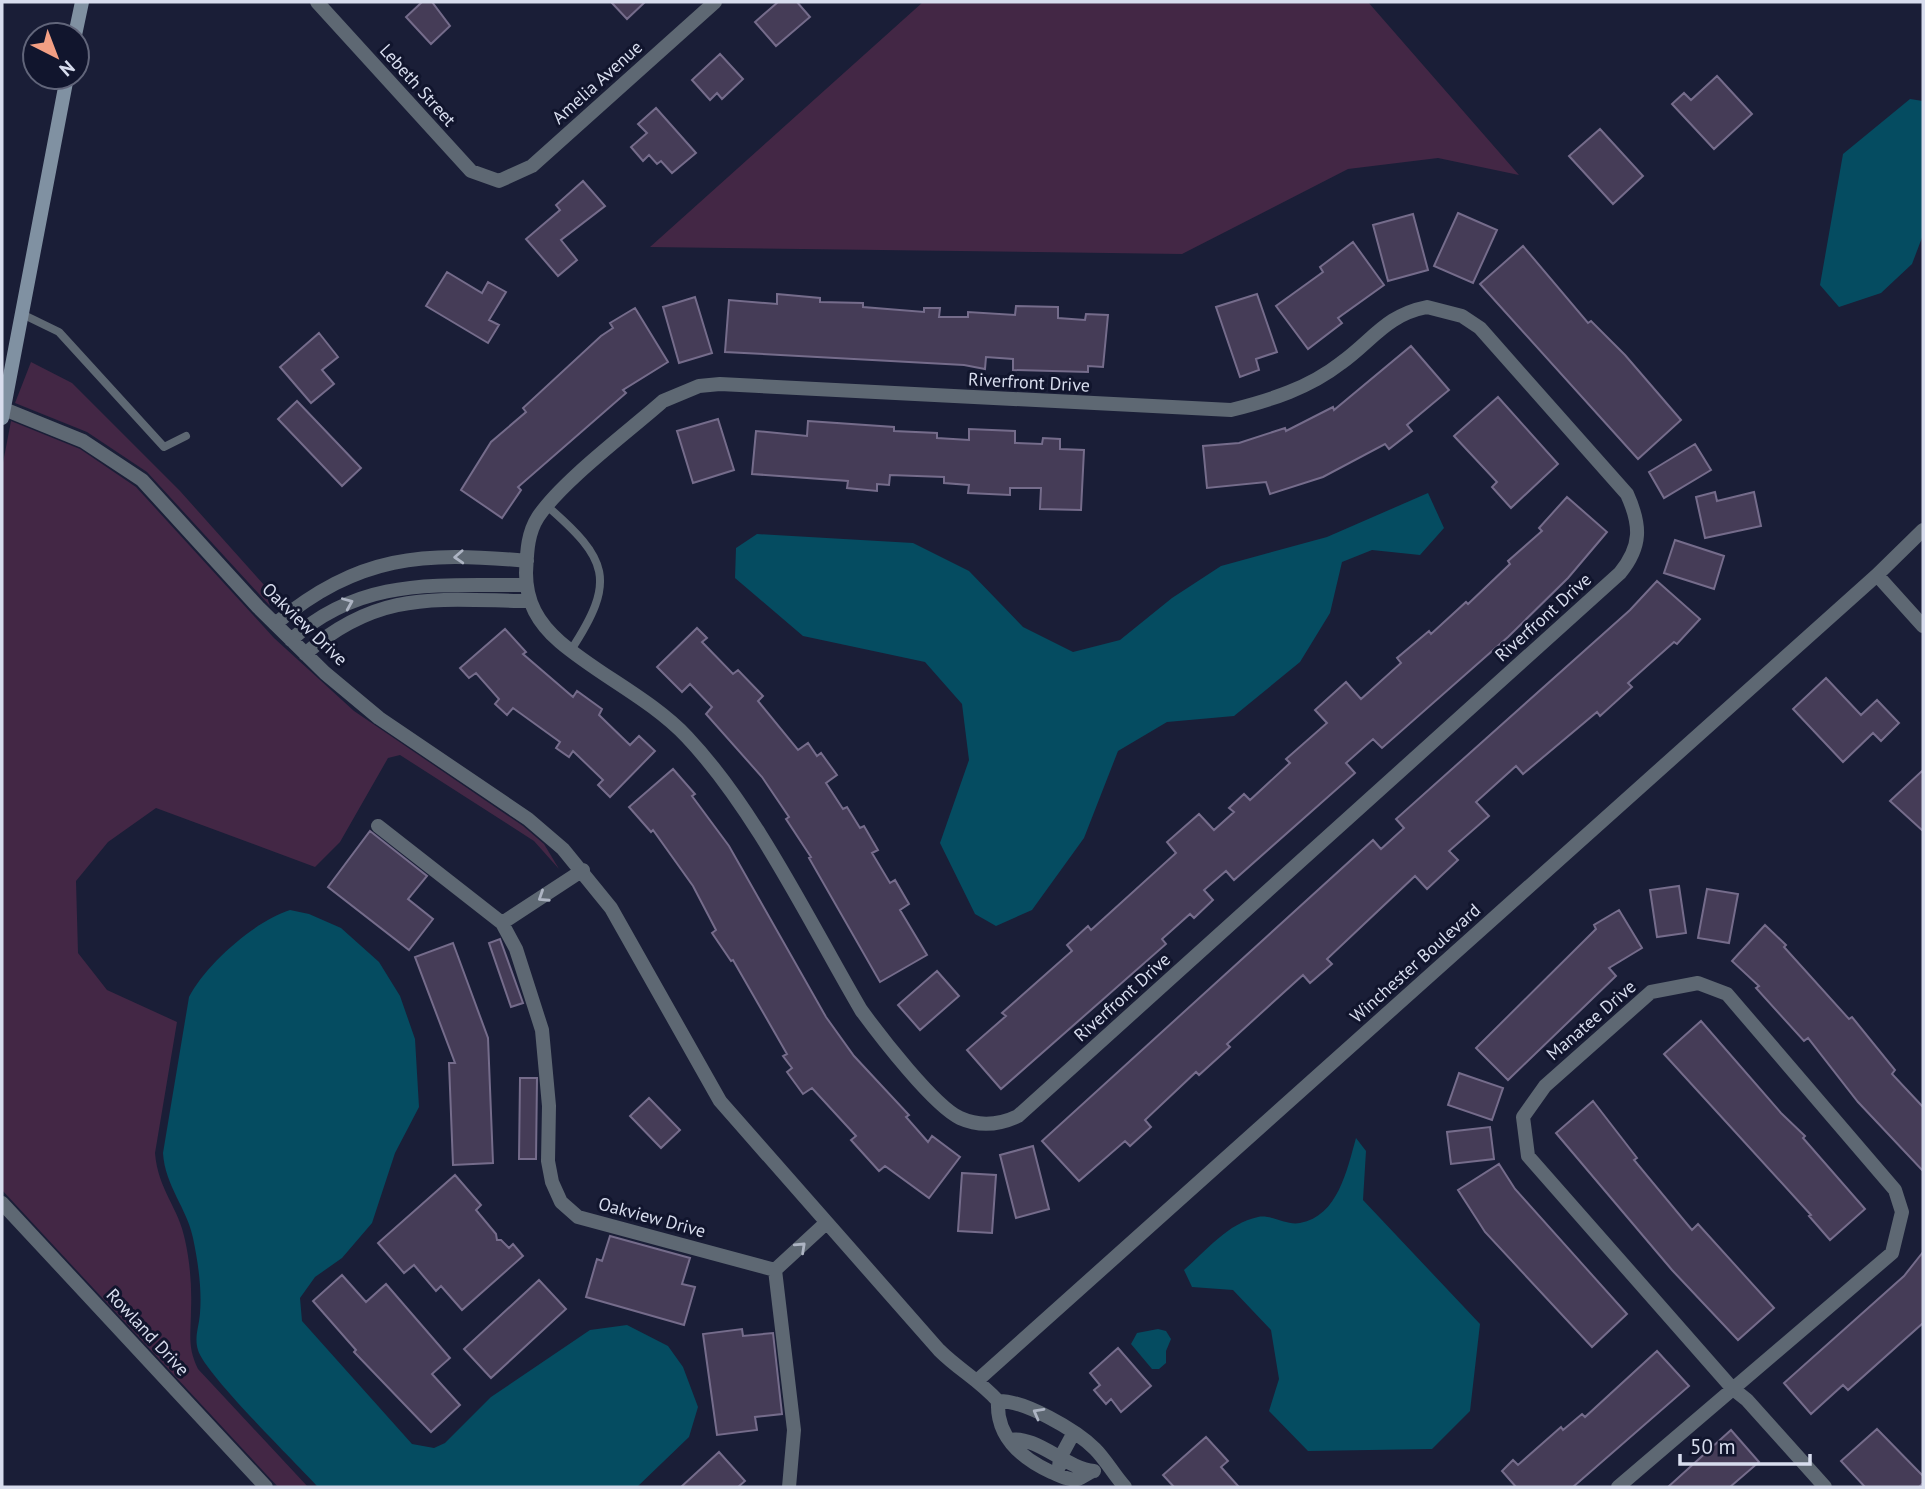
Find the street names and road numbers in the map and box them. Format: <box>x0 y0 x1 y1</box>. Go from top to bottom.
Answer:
street label: Amelia Avenue <box>547 35 647 129</box>
street label: Lebeth Street <box>375 39 461 131</box>
street label: Riverfront Drive <box>968 367 1090 397</box>
street label: Riverfront Drive <box>1490 568 1596 666</box>
street label: Oakview Drive <box>257 577 353 671</box>
street label: Winchester Boulevard <box>1345 898 1485 1028</box>
street label: Riverfront Drive <box>1069 948 1175 1046</box>
street label: Manatee Drive <box>1542 975 1640 1065</box>
street label: Oakview Drive <box>596 1192 708 1242</box>
street label: Rowland Drive <box>102 1283 194 1381</box>

